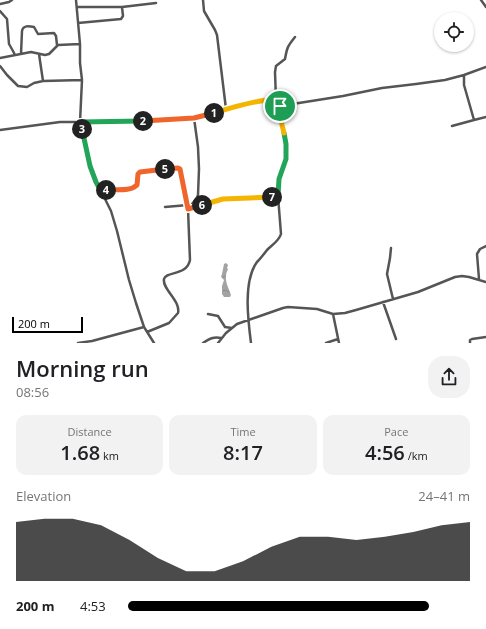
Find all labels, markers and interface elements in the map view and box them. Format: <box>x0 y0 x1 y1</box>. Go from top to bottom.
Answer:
map controls <box>434 12 474 52</box>
button: locate <box>434 12 474 52</box>
pin <box>263 89 297 123</box>
icon: arrive <box>269 95 291 117</box>
pin: 1 <box>204 103 224 123</box>
text: 1 <box>211 105 217 120</box>
pin: 2 <box>133 111 153 131</box>
text: 2 <box>140 113 146 128</box>
pin: 3 <box>72 119 92 139</box>
text: 3 <box>79 121 85 136</box>
pin: 5 <box>155 159 175 179</box>
text: 5 <box>162 161 168 176</box>
pin: 4 <box>96 180 116 200</box>
text: 4 <box>103 182 109 197</box>
pin: 7 <box>262 187 282 207</box>
text: 7 <box>269 189 275 204</box>
pin: 6 <box>192 195 212 215</box>
text: 6 <box>199 197 205 212</box>
scale bar <box>12 315 83 334</box>
text: 200 m <box>18 316 50 331</box>
text: Morning run <box>16 353 149 383</box>
button: share <box>428 356 470 398</box>
text: 08:56 <box>16 383 49 401</box>
text: Distance <box>68 424 112 439</box>
text: Time <box>230 424 256 439</box>
text: Pace <box>384 424 408 439</box>
text: 1.68 <box>60 439 100 466</box>
text: 8:17 <box>223 439 263 466</box>
text: 4:56 <box>365 439 405 466</box>
text: km <box>100 448 119 463</box>
text: /km <box>405 448 428 463</box>
text: Elevation <box>16 487 71 505</box>
text: 24–41 m <box>418 487 470 505</box>
text: 200 m <box>16 597 54 615</box>
text: 4:53 <box>80 597 106 615</box>

